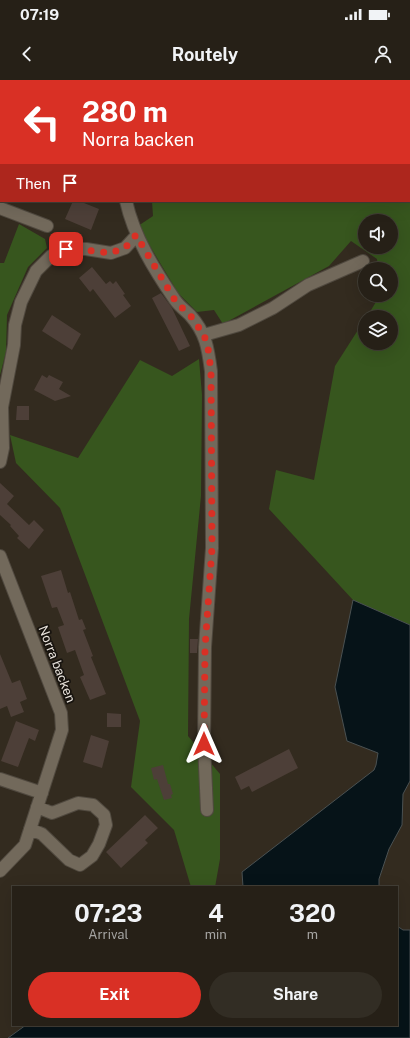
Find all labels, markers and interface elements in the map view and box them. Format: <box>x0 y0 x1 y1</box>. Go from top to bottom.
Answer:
text: 07:19 <box>20 6 59 23</box>
icon: back <box>16 43 38 65</box>
icon: person <box>372 43 394 65</box>
text: Routely <box>172 44 238 65</box>
text: 280 m <box>82 95 168 128</box>
icon: left <box>16 96 68 148</box>
text: Norra backen <box>82 129 194 150</box>
icon: arrive <box>59 172 81 194</box>
text: Then <box>16 175 51 192</box>
map controls <box>358 214 398 350</box>
button: sound <box>358 214 398 254</box>
pin <box>49 232 83 266</box>
icon: arrive <box>55 238 77 260</box>
button: search <box>358 262 398 302</box>
button: layers <box>358 310 398 350</box>
street label: Norra backen <box>35 623 79 705</box>
position arrow <box>183 723 225 765</box>
text: 07:23 <box>74 899 143 927</box>
text: 4 <box>208 899 224 927</box>
text: 320 <box>289 899 336 927</box>
text: Arrival <box>88 927 128 942</box>
text: min <box>205 927 227 942</box>
text: m <box>307 927 318 942</box>
button: Exit <box>28 972 201 1018</box>
button: Share <box>209 972 382 1018</box>

